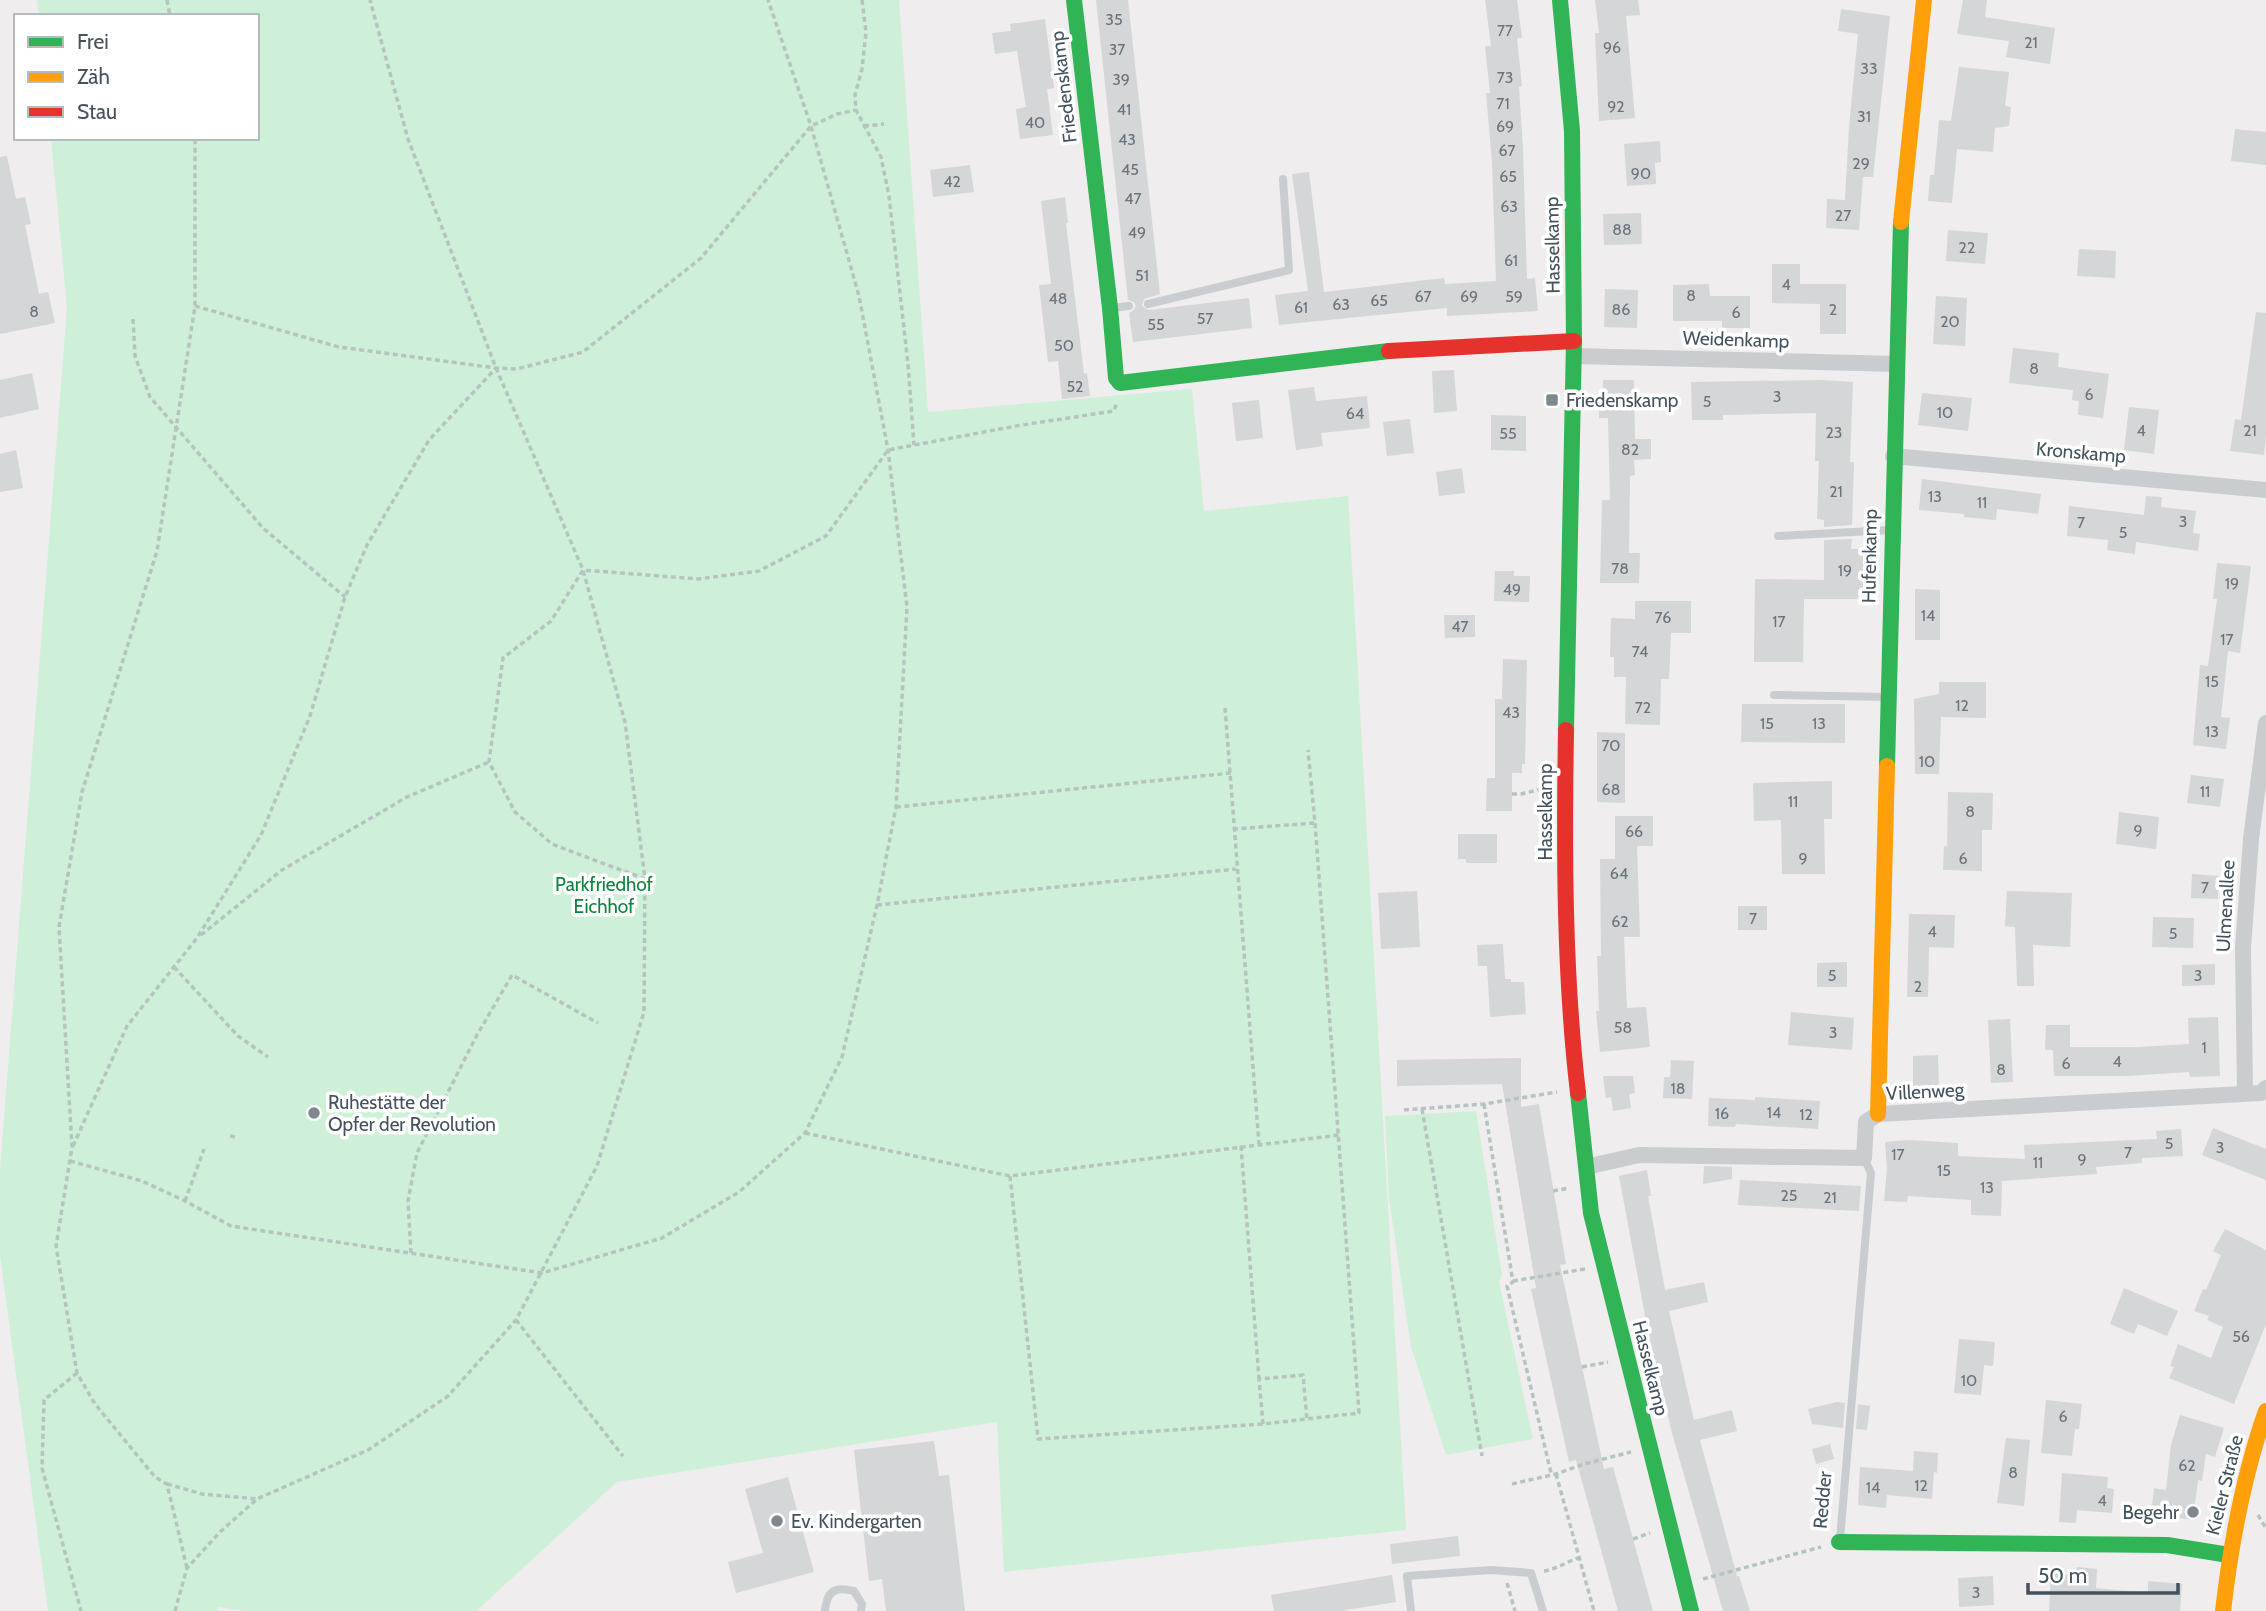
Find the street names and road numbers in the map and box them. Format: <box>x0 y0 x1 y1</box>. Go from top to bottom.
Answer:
street label: Friedenskamp <box>1045 30 1082 144</box>
street label: Hasselkamp <box>1540 196 1565 294</box>
street label: Weidenkamp <box>1682 326 1790 353</box>
street label: Kronskamp <box>2035 437 2127 468</box>
street label: Hufenkamp <box>1857 509 1882 603</box>
street label: Hasselkamp <box>1534 763 1557 861</box>
street label: Ulmenallee <box>2212 859 2239 953</box>
street label: Villenweg <box>1885 1078 1965 1105</box>
street label: Hasselkamp <box>1628 1318 1673 1418</box>
street label: Kieler Straße <box>2201 1433 2248 1537</box>
street label: Redder <box>1809 1470 1836 1530</box>

